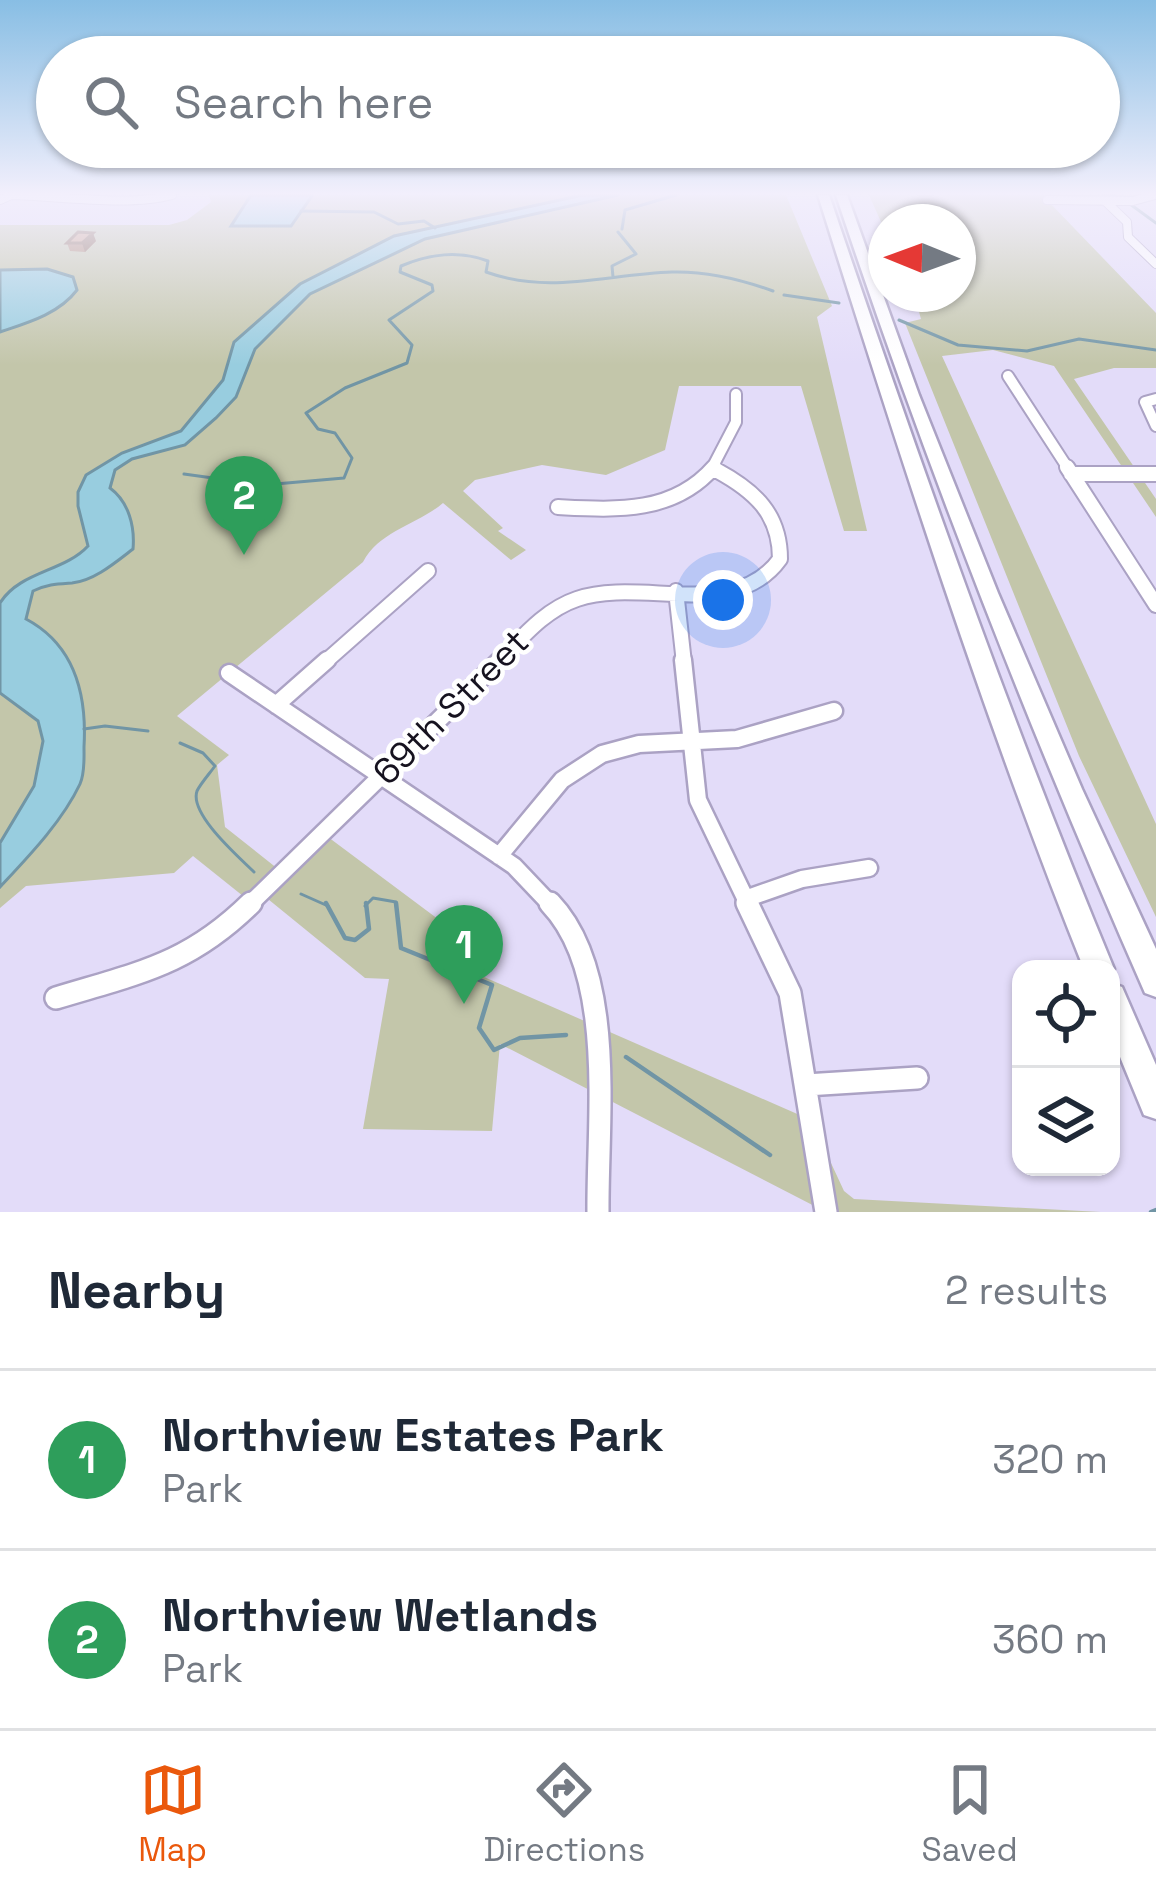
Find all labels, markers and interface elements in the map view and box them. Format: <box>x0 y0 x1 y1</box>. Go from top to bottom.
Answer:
search box <box>36 36 1120 168</box>
icon: search <box>78 69 144 135</box>
text: Search here <box>174 74 433 131</box>
north arrow <box>868 204 976 312</box>
pin: 2 <box>205 456 283 555</box>
your location <box>693 570 753 630</box>
street label: 69th Street <box>363 619 539 795</box>
pin: 1 <box>425 905 503 1004</box>
map controls <box>1012 960 1120 1176</box>
button: locate <box>1012 960 1120 1068</box>
button: layers <box>1012 1068 1120 1176</box>
text: Nearby <box>48 1258 225 1323</box>
text: 2 results <box>945 1266 1108 1315</box>
text: Northview Estates Park <box>162 1407 664 1464</box>
text: 1 <box>78 1435 96 1484</box>
text: 320 m <box>992 1435 1108 1484</box>
text: Park <box>162 1464 243 1513</box>
text: Northview Wetlands <box>162 1587 598 1644</box>
text: 2 <box>75 1615 99 1664</box>
text: 360 m <box>992 1615 1108 1664</box>
text: Park <box>162 1644 243 1693</box>
tab: Map <box>138 1757 207 1871</box>
tab: Directions <box>483 1757 645 1871</box>
tab: Saved <box>922 1757 1018 1871</box>

